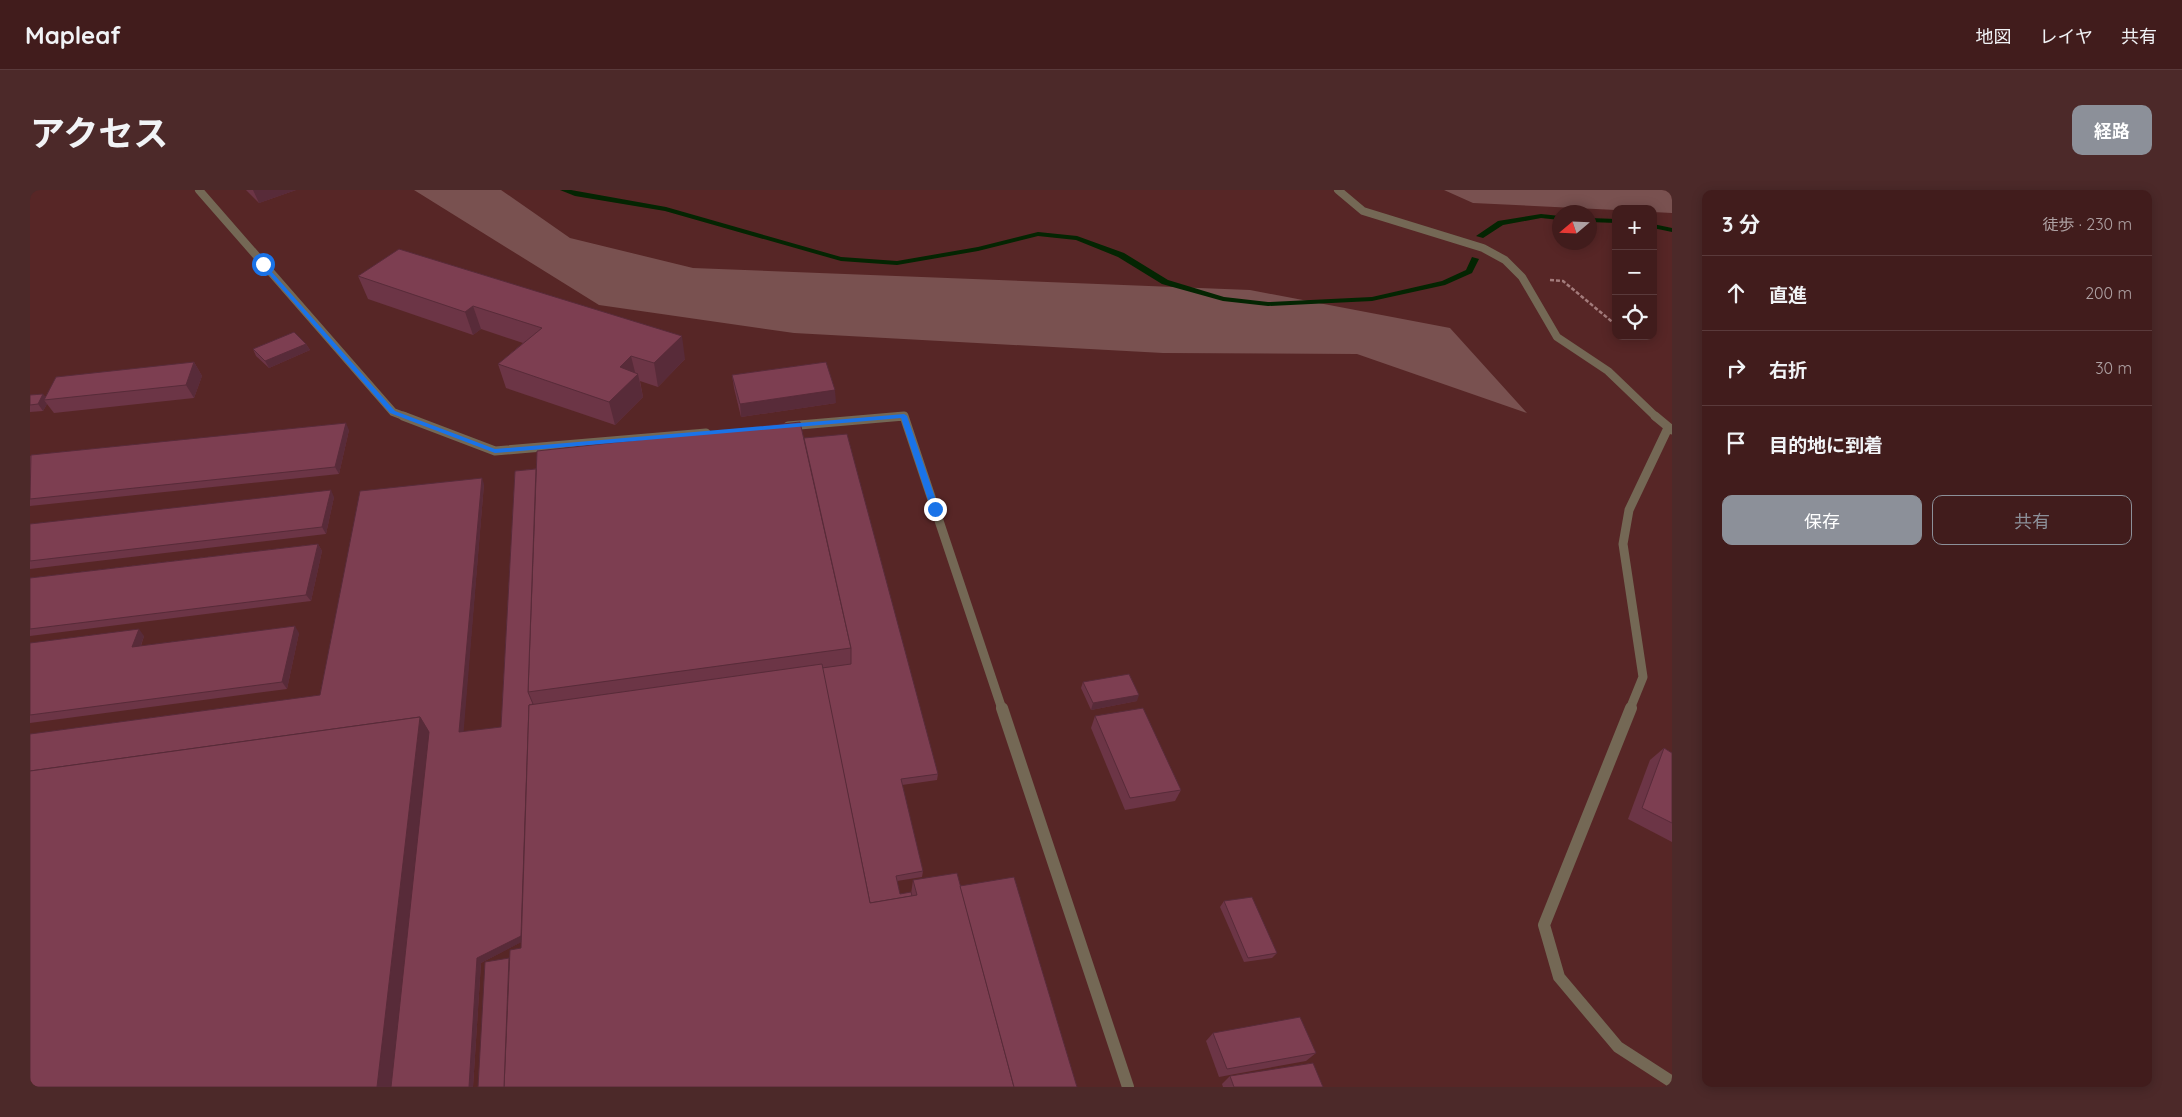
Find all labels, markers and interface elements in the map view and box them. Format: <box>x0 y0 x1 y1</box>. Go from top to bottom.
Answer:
text: Mapleaf <box>25 20 121 50</box>
text: 地図 <box>1976 25 2012 48</box>
text: レイヤ <box>2040 25 2093 48</box>
text: 共有 <box>2121 25 2157 48</box>
button: 経路 <box>2072 105 2152 155</box>
text: アクセス <box>30 111 168 155</box>
north arrow <box>1552 205 1597 250</box>
map controls <box>1612 205 1657 340</box>
button: + <box>1612 205 1657 250</box>
text: 3 分 <box>1722 211 1760 237</box>
text: 徒歩 · 230 m <box>2042 214 2132 234</box>
button: − <box>1612 250 1657 295</box>
route start <box>252 253 275 276</box>
icon: ahead <box>1722 279 1750 307</box>
text: 直進 <box>1769 283 1807 307</box>
text: 200 m <box>2085 283 2132 303</box>
button: locate <box>1612 295 1657 340</box>
icon: right <box>1722 354 1750 382</box>
text: 右折 <box>1769 358 1807 382</box>
text: 30 m <box>2095 358 2132 378</box>
icon: arrive <box>1722 429 1750 457</box>
text: 目的地に到着 <box>1769 433 1883 457</box>
button: 保存 <box>1722 495 1922 545</box>
button: 共有 <box>1932 495 2132 545</box>
route end <box>924 498 947 521</box>

